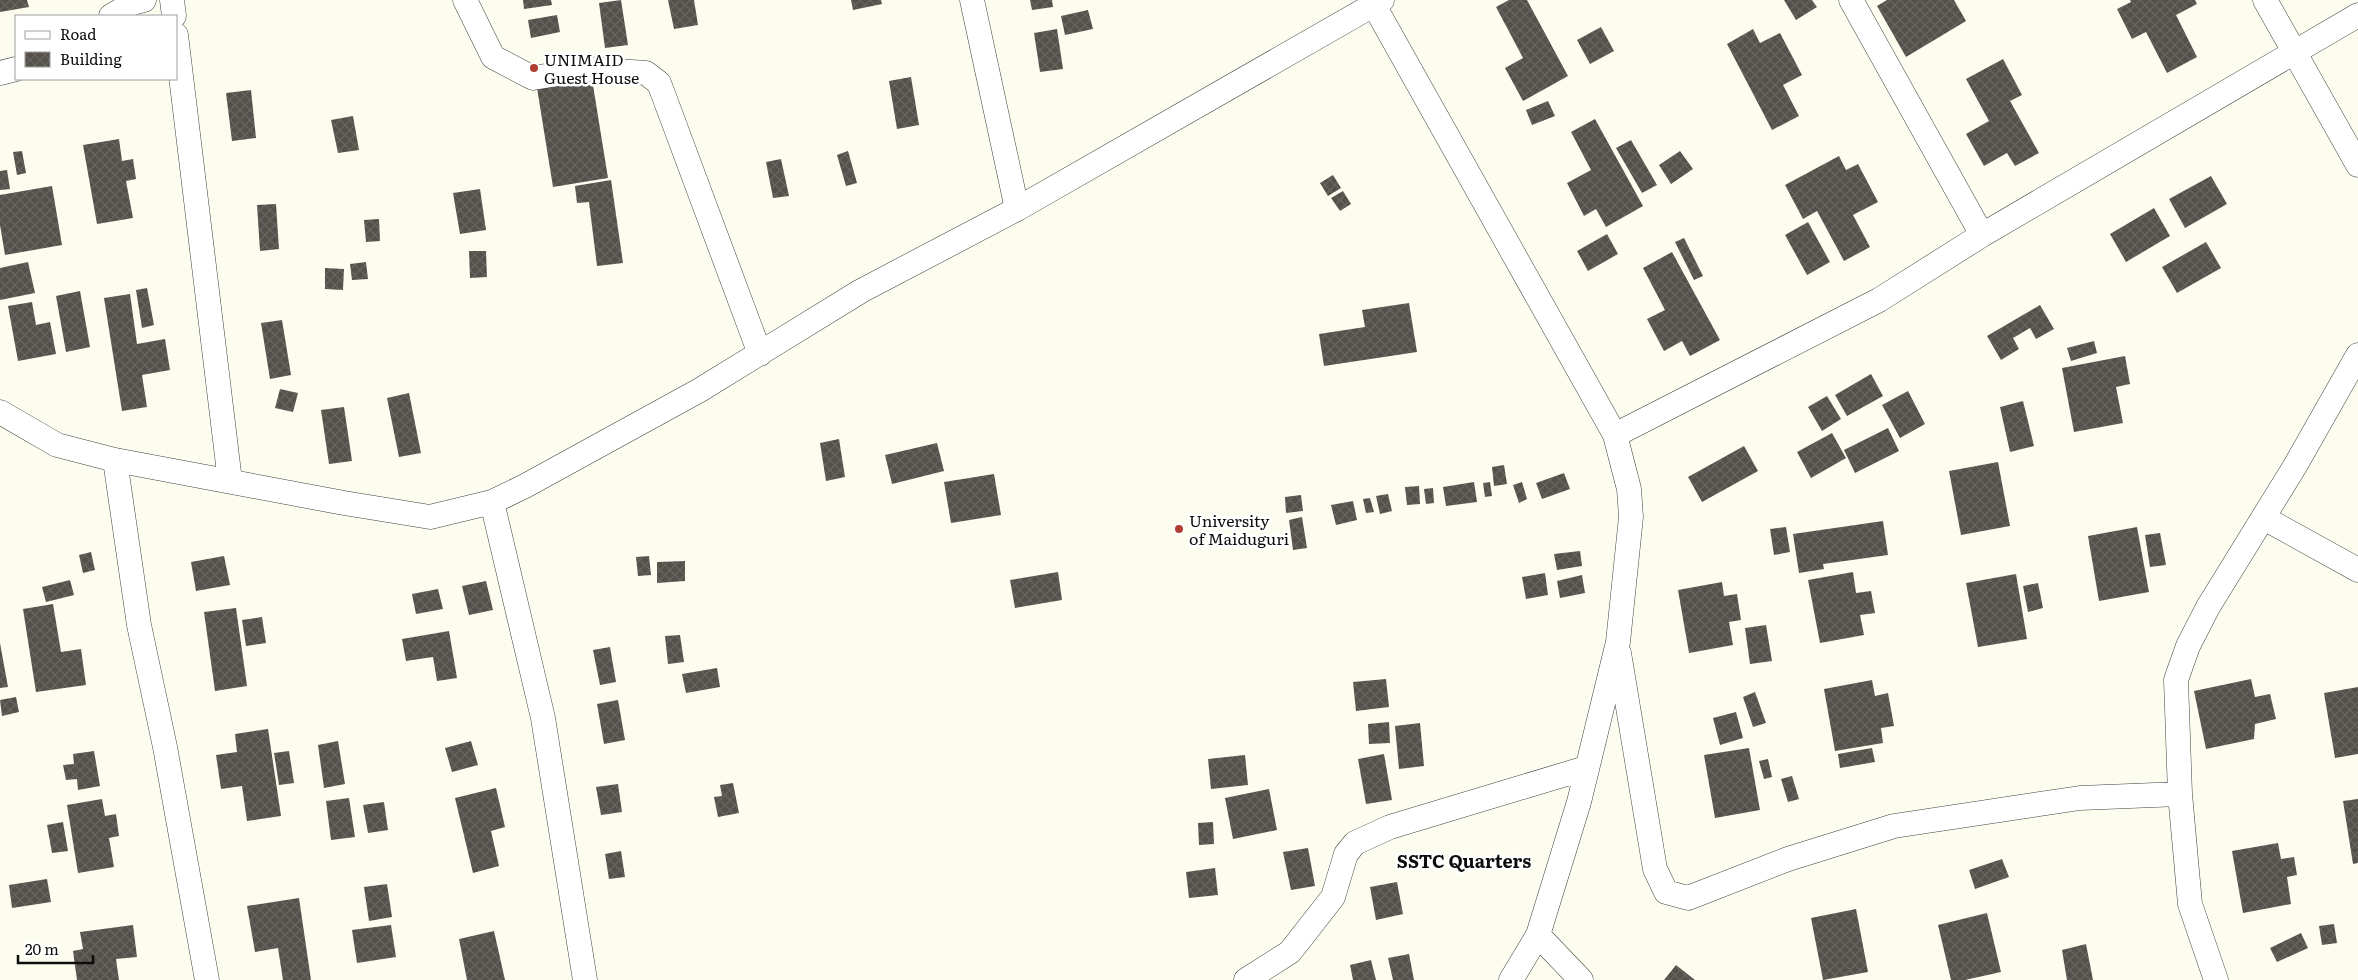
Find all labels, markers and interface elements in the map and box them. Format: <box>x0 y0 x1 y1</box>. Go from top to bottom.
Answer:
legend <box>15 15 178 80</box>
text: Road <box>60 22 96 45</box>
text: Building <box>60 47 122 70</box>
place label: UNIMAID Guest House <box>544 47 639 89</box>
marker: UNIMAID Guest House <box>528 62 540 74</box>
place label: University of Maiduguri <box>1189 508 1289 550</box>
marker: University of Maiduguri <box>1173 523 1185 535</box>
district label: SSTC Quarters <box>1397 847 1531 874</box>
scale bar <box>18 932 92 964</box>
text: 20 m <box>25 937 59 960</box>

